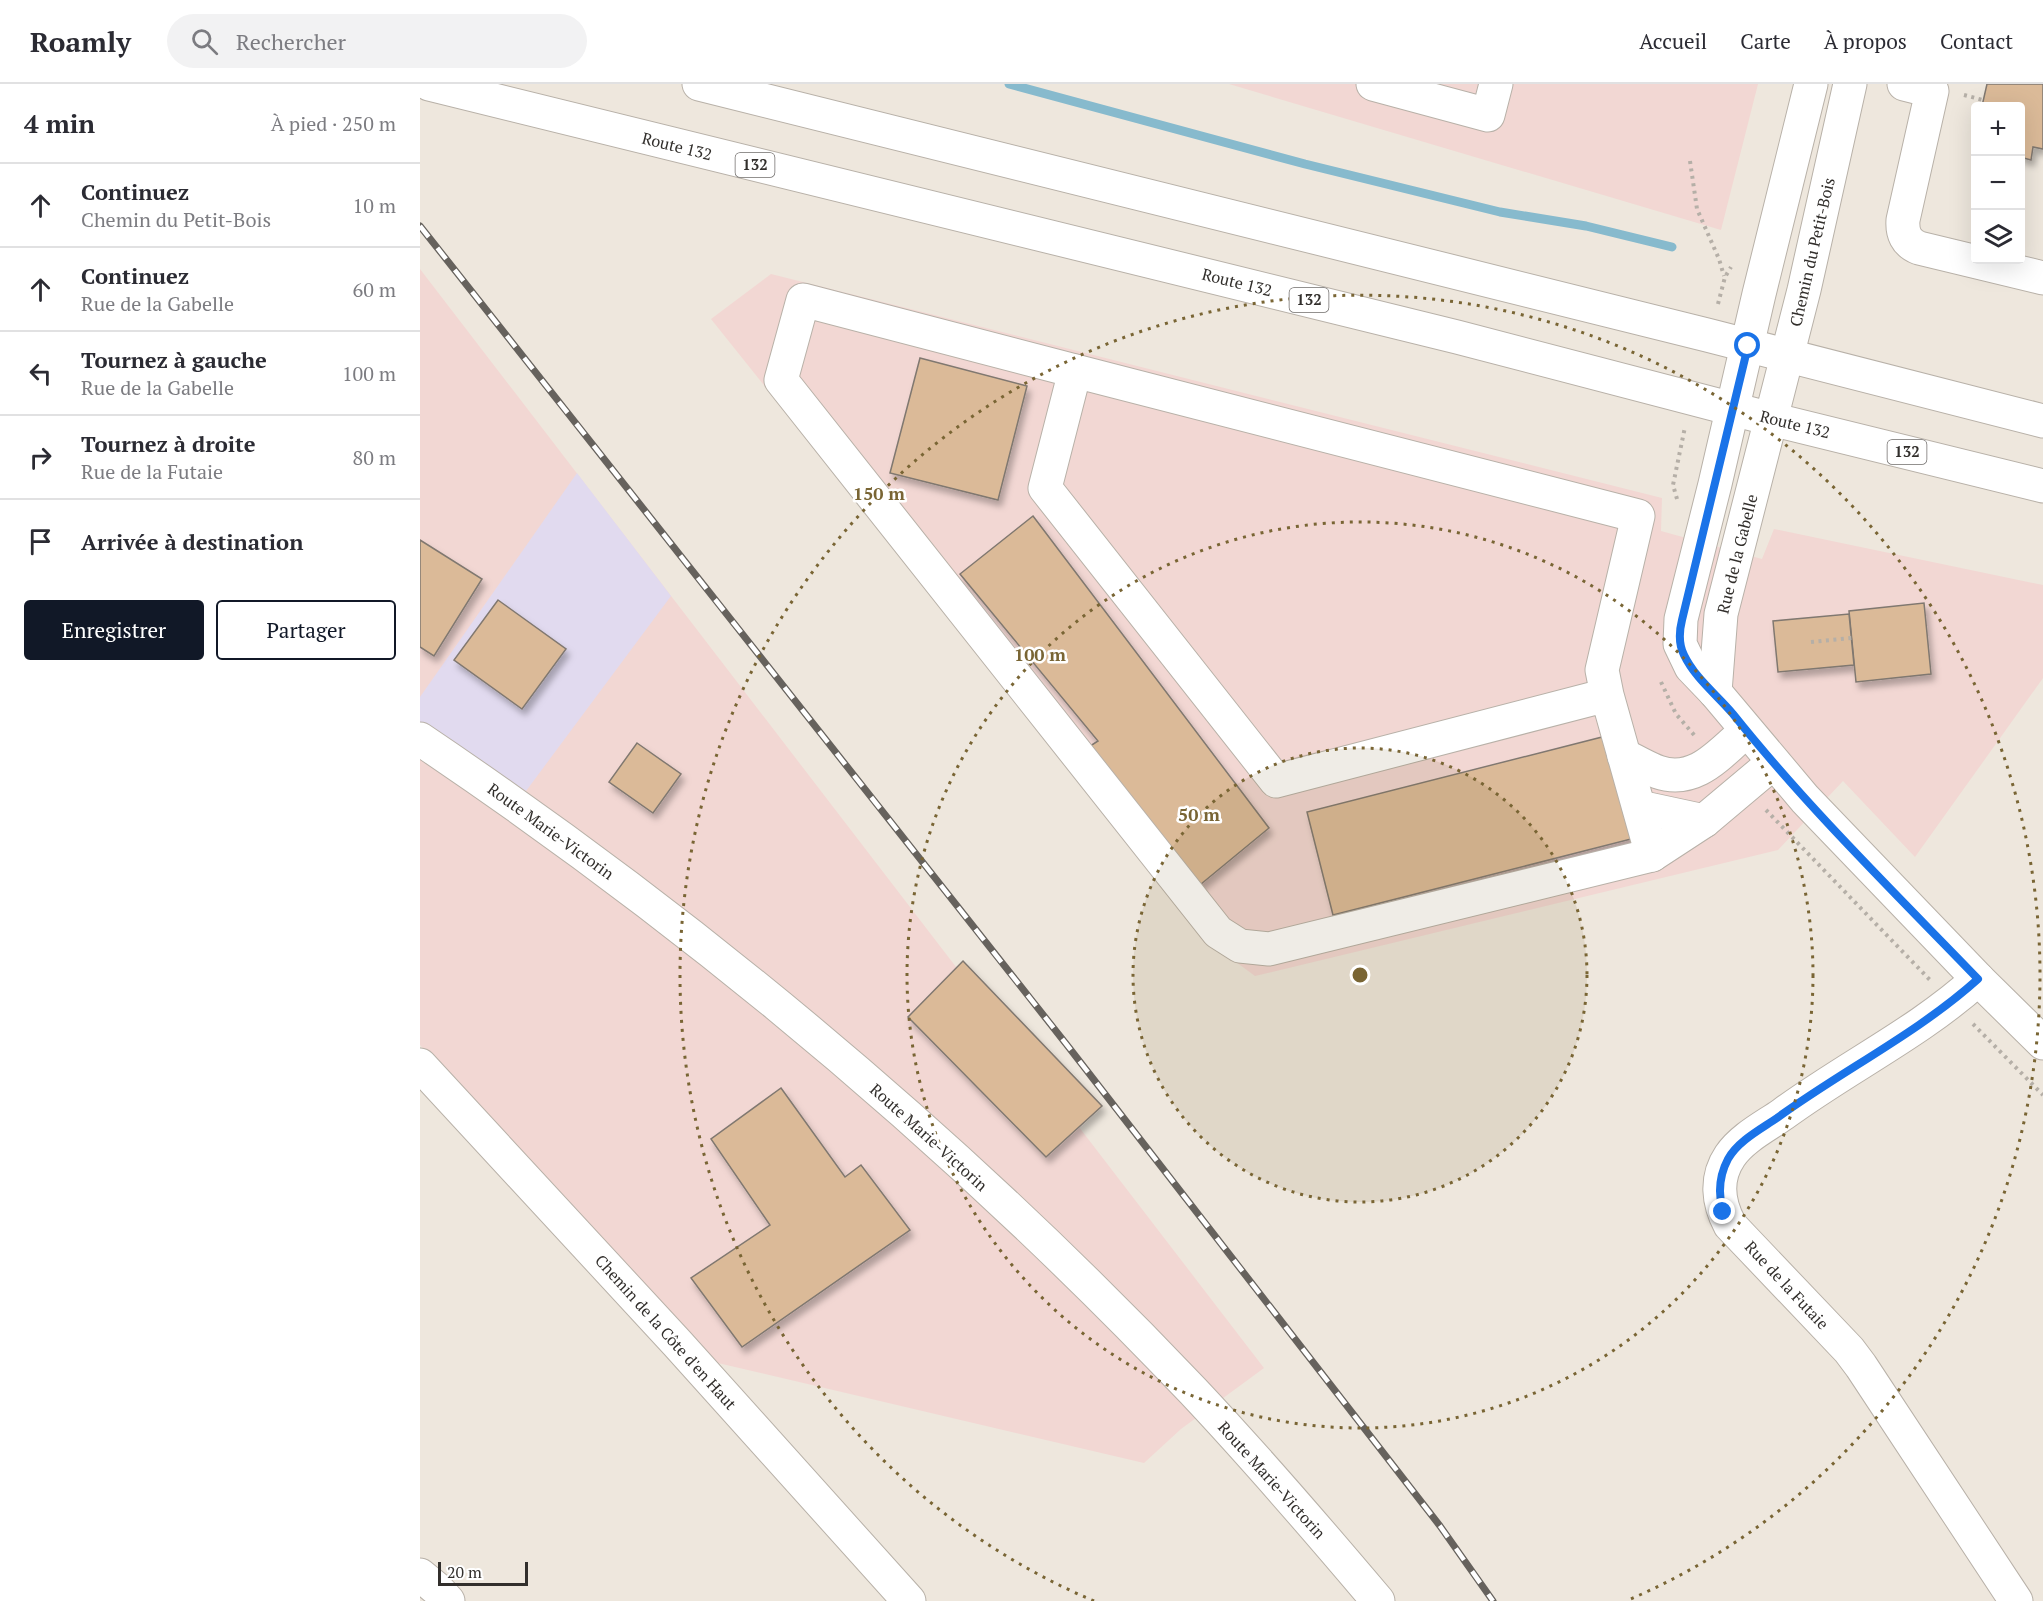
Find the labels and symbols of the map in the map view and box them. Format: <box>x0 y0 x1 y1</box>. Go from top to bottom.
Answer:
street label: Route 132 <box>640 127 714 165</box>
road number: 132 <box>736 153 774 177</box>
street label: Chemin du Petit-Bois <box>1784 175 1840 329</box>
street label: Route 132 <box>1200 263 1274 301</box>
road number: 132 <box>1290 288 1328 312</box>
route start <box>1734 332 1760 358</box>
street label: Route 132 <box>1758 405 1832 443</box>
road number: 132 <box>1888 440 1926 464</box>
text: 150 m <box>853 481 905 505</box>
street label: Rue de la Gabelle <box>1712 492 1762 616</box>
text: 100 m <box>1014 642 1066 666</box>
street label: Route Marie-Victorin <box>483 778 619 885</box>
text: 50 m <box>1178 802 1220 826</box>
centre of rings <box>1350 965 1370 985</box>
street label: Route Marie-Victorin <box>865 1078 993 1196</box>
route end <box>1709 1198 1735 1224</box>
street label: Rue de la Futaie <box>1740 1236 1834 1334</box>
street label: Chemin de la Côte d'en Haut <box>590 1250 742 1414</box>
street label: Route Marie-Victorin <box>1213 1416 1331 1544</box>
scale bar <box>438 1559 528 1586</box>

